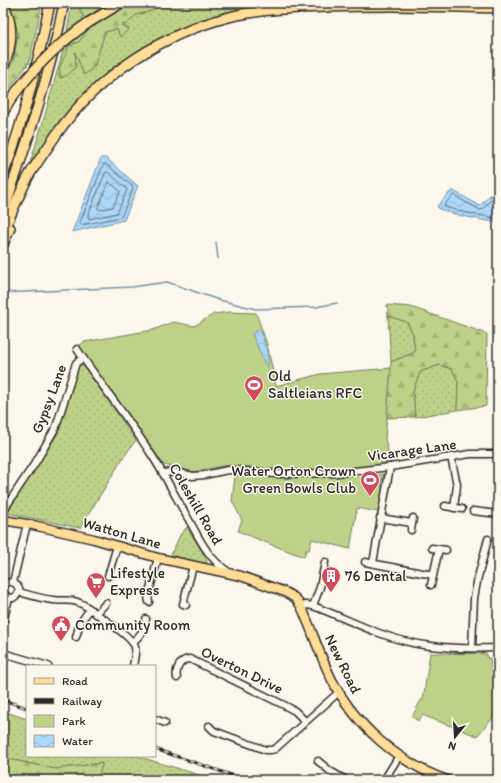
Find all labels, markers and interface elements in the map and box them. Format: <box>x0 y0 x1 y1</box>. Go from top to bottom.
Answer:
street label: Gypsy Lane <box>28 362 70 436</box>
place label: Old Saltleians RFC <box>268 367 362 402</box>
sports icon: Old Saltleians RFC <box>243 374 265 402</box>
street label: Vicarage Lane <box>366 435 458 465</box>
street label: Coleshill Road <box>165 460 227 548</box>
place label: Water Orton Crown Green Bowls Club <box>231 462 356 497</box>
sports icon: Water Orton Crown Green Bowls Club <box>359 469 381 497</box>
street label: Watton Lane <box>81 513 163 553</box>
place label: Lifestyle Express <box>110 564 165 599</box>
building icon: 76 Dental <box>320 565 342 593</box>
place label: 76 Dental <box>345 567 407 585</box>
supermarket icon: Lifestyle Express <box>85 571 107 599</box>
public building icon: Community Room <box>50 614 72 642</box>
place label: Community Room <box>75 616 191 634</box>
street label: New Road <box>321 631 365 697</box>
street label: Overton Drive <box>198 642 286 698</box>
legend <box>26 665 156 757</box>
text: Road <box>62 674 88 688</box>
text: Railway <box>62 694 102 708</box>
text: Park <box>62 714 86 728</box>
north arrow <box>435 717 475 757</box>
text: Water <box>62 734 93 748</box>
text: N <box>447 739 458 753</box>

